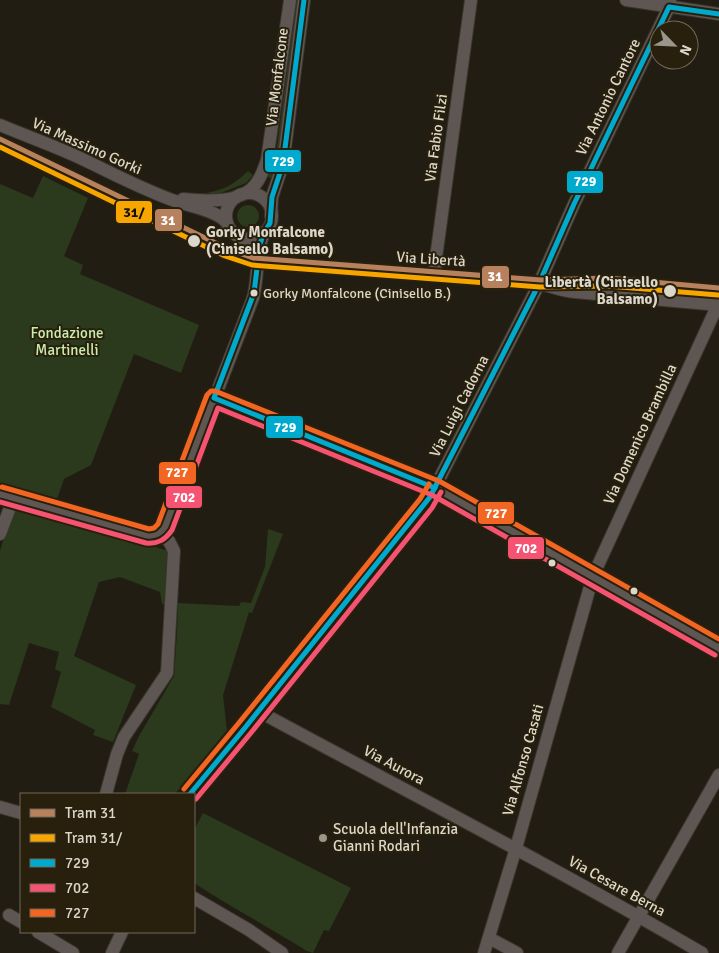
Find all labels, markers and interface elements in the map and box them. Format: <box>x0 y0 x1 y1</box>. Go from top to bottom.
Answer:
north arrow <box>649 20 699 70</box>
street label: Via Monfalcone <box>262 27 292 127</box>
street label: Via Antonio Cantore <box>572 36 644 158</box>
text: N <box>676 42 695 58</box>
street label: Via Fabio Filzi <box>421 93 451 183</box>
street label: Via Massimo Gorki <box>29 114 145 178</box>
line badge: 729 <box>264 149 302 173</box>
text: 729 <box>272 153 295 170</box>
line badge: 729 <box>566 170 604 194</box>
text: 729 <box>574 173 597 190</box>
line badge: 31/ <box>115 200 153 224</box>
text: 31/ <box>123 204 145 221</box>
line badge: 31 <box>154 208 183 232</box>
text: 31 <box>160 212 176 229</box>
place label: Gorky Monfalcone (Cinisello Balsamo) <box>206 223 334 258</box>
marker: Gorky Monfalcone (Cinisello Balsamo) <box>186 233 202 249</box>
street label: Via Libertà <box>396 248 466 270</box>
line badge: 31 <box>481 265 510 289</box>
text: 31 <box>487 268 503 285</box>
place label: Libertà (Cinisello Balsamo) <box>544 273 658 308</box>
marker: Libertà (Cinisello Balsamo) <box>662 283 678 299</box>
place label: Gorky Monfalcone (Cinisello B.) <box>263 285 451 302</box>
marker: Gorky Monfalcone (Cinisello B.) <box>249 288 259 298</box>
park label: Fondazione Martinelli <box>30 324 104 359</box>
street label: Via Luigi Cadorna <box>426 352 492 460</box>
street label: Via Domenico Brambilla <box>600 361 680 507</box>
line badge: 729 <box>265 415 304 439</box>
text: 729 <box>274 419 297 436</box>
line badge: 727 <box>158 461 197 485</box>
text: 727 <box>166 464 189 481</box>
line badge: 702 <box>165 485 203 509</box>
text: 702 <box>173 489 195 506</box>
line badge: 727 <box>477 501 515 525</box>
text: 727 <box>485 505 508 522</box>
line badge: 702 <box>507 536 545 560</box>
text: 702 <box>515 540 537 557</box>
unlabelled marker <box>547 558 557 568</box>
unlabelled marker <box>629 586 639 596</box>
street label: Via Alfonso Casati <box>498 702 548 818</box>
street label: Via Aurora <box>360 741 428 789</box>
legend <box>20 793 195 933</box>
text: Tram 31 <box>65 804 116 822</box>
place label: Scuola dell'Infanzia Gianni Rodari <box>333 820 458 855</box>
text: Tram 31/ <box>65 829 123 847</box>
marker: Scuola dell'Infanzia Gianni Rodari <box>317 832 329 844</box>
street label: Via Cesare Berna <box>565 852 669 920</box>
text: 729 <box>65 854 89 872</box>
text: 702 <box>65 879 89 897</box>
text: 727 <box>65 904 89 922</box>

